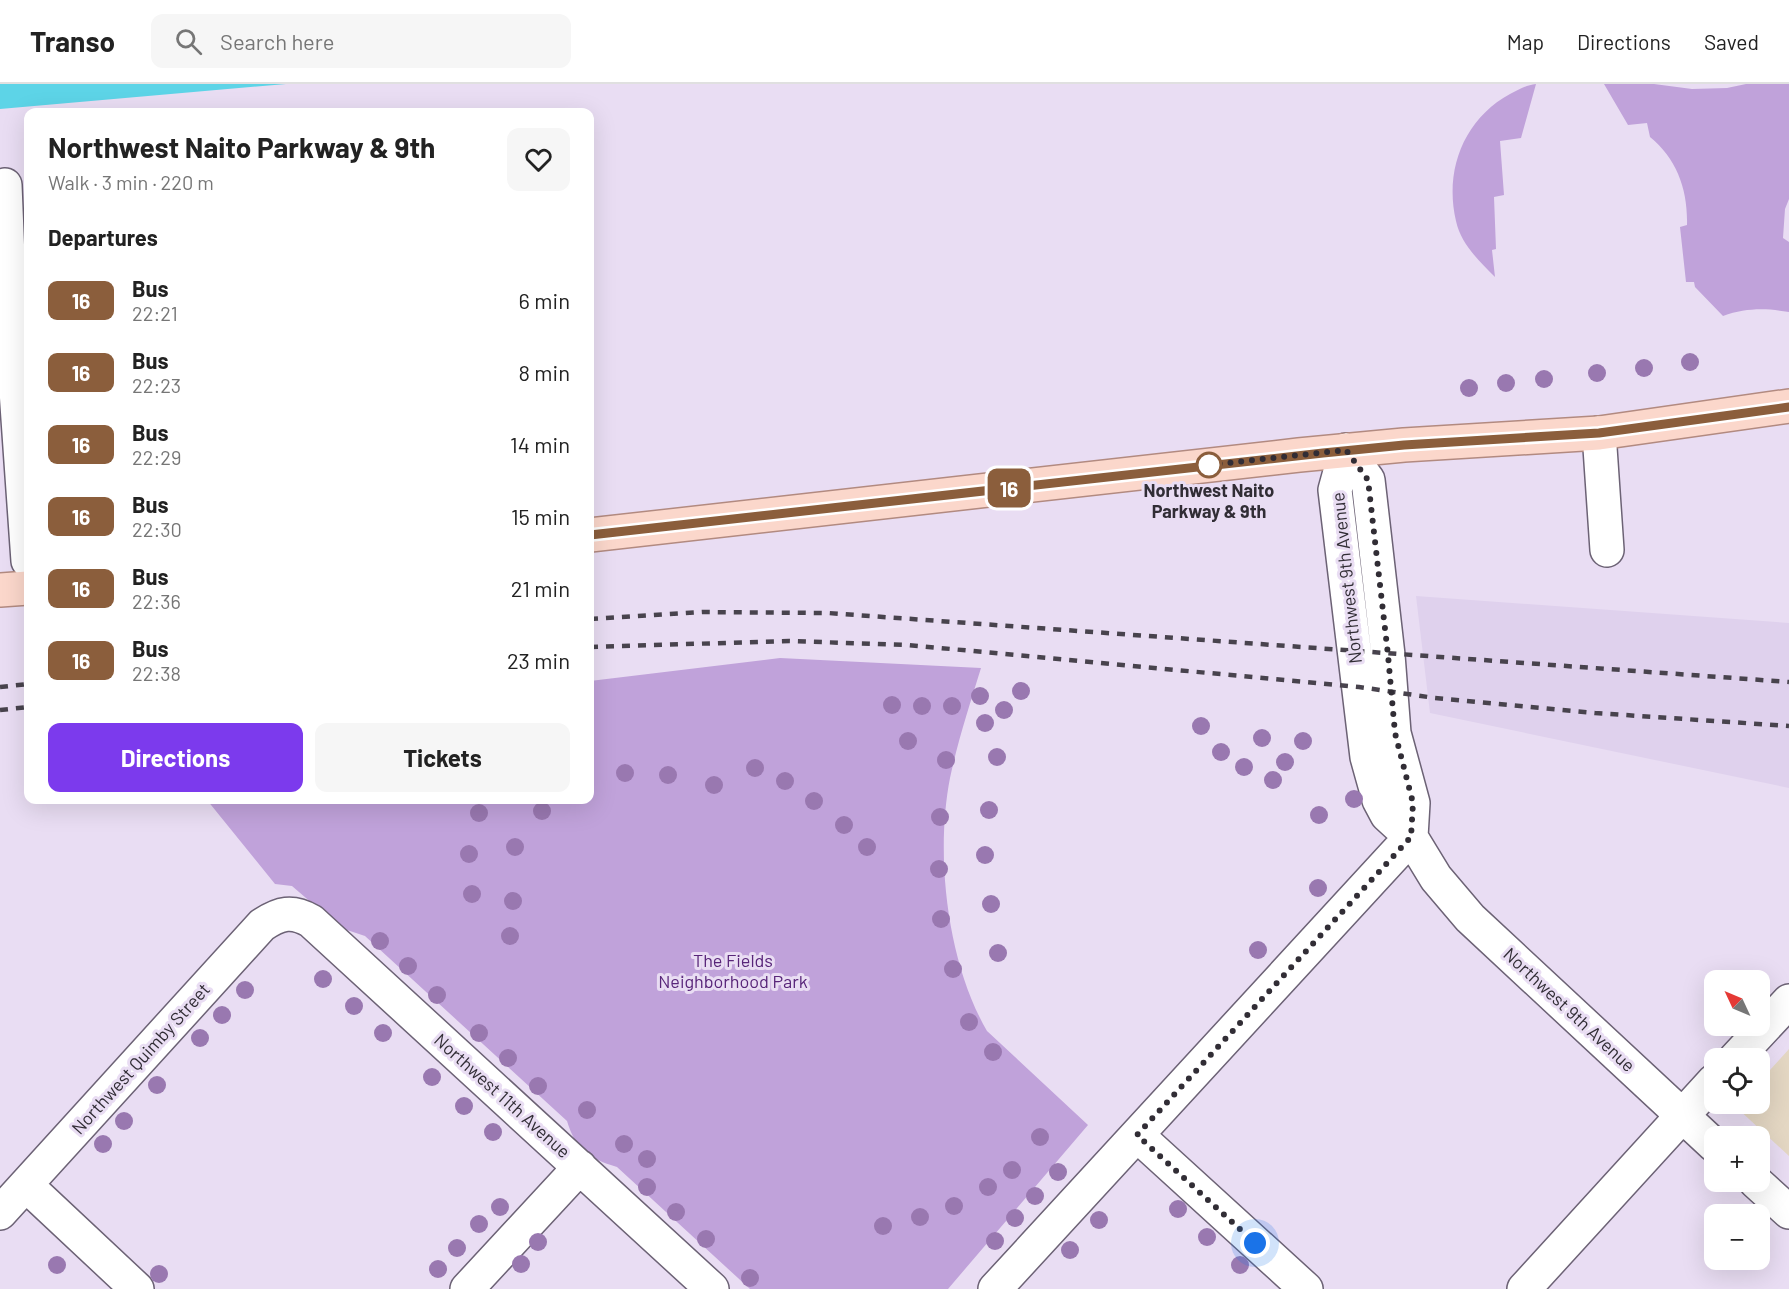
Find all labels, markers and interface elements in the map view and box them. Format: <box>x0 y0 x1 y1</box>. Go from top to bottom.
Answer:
search box <box>151 14 571 68</box>
text: Transo <box>30 24 115 58</box>
icon: search <box>172 25 205 58</box>
text: Search here <box>220 28 334 54</box>
text: Map <box>1507 29 1544 54</box>
text: Directions <box>1577 29 1671 54</box>
text: Saved <box>1704 29 1759 54</box>
button: heart <box>507 128 570 191</box>
text: Northwest Naito Parkway & 9th <box>48 130 435 164</box>
text: Walk · 3 min · 220 m <box>48 170 214 194</box>
text: Departures <box>48 224 158 250</box>
text: Bus <box>132 275 169 301</box>
text: 6 min <box>519 287 570 313</box>
text: 16 <box>72 288 90 313</box>
text: 22:21 <box>132 301 178 325</box>
text: Bus <box>132 347 169 373</box>
text: 8 min <box>518 359 570 385</box>
text: 16 <box>72 360 90 385</box>
text: 22:23 <box>132 373 181 397</box>
text: Bus <box>132 419 169 445</box>
text: 14 min <box>510 431 570 457</box>
text: 16 <box>72 432 90 457</box>
text: 22:29 <box>132 445 181 469</box>
marker: Northwest Naito Parkway & 9th <box>1196 452 1222 478</box>
line badge: 16 <box>982 468 1036 508</box>
text: 16 <box>1000 476 1018 501</box>
place label: Northwest Naito Parkway & 9th <box>1144 479 1274 522</box>
text: Bus <box>132 491 169 517</box>
street label: Northwest 9th Avenue <box>1326 491 1366 665</box>
text: 15 min <box>511 503 570 529</box>
text: 16 <box>72 504 90 529</box>
text: 22:30 <box>132 517 182 541</box>
text: Bus <box>132 563 169 589</box>
text: 21 min <box>511 575 570 601</box>
text: 16 <box>72 576 90 601</box>
text: 22:36 <box>132 589 181 613</box>
text: Bus <box>132 635 169 661</box>
text: 23 min <box>507 647 570 673</box>
text: 16 <box>72 648 90 673</box>
text: 22:38 <box>132 661 181 685</box>
button: Directions <box>48 723 303 792</box>
button: Tickets <box>315 723 570 792</box>
street label: Northwest 9th Avenue <box>1499 942 1640 1076</box>
park label: The Fields Neighborhood Park <box>658 949 808 992</box>
north arrow <box>1704 970 1770 1036</box>
map controls <box>1704 970 1770 1270</box>
street label: Northwest Quimby Street <box>67 978 214 1139</box>
street label: Northwest 11th Avenue <box>430 1028 575 1162</box>
button: locate <box>1704 1048 1770 1114</box>
button: + <box>1704 1126 1770 1192</box>
button: − <box>1704 1204 1770 1270</box>
your location <box>1240 1228 1270 1258</box>

